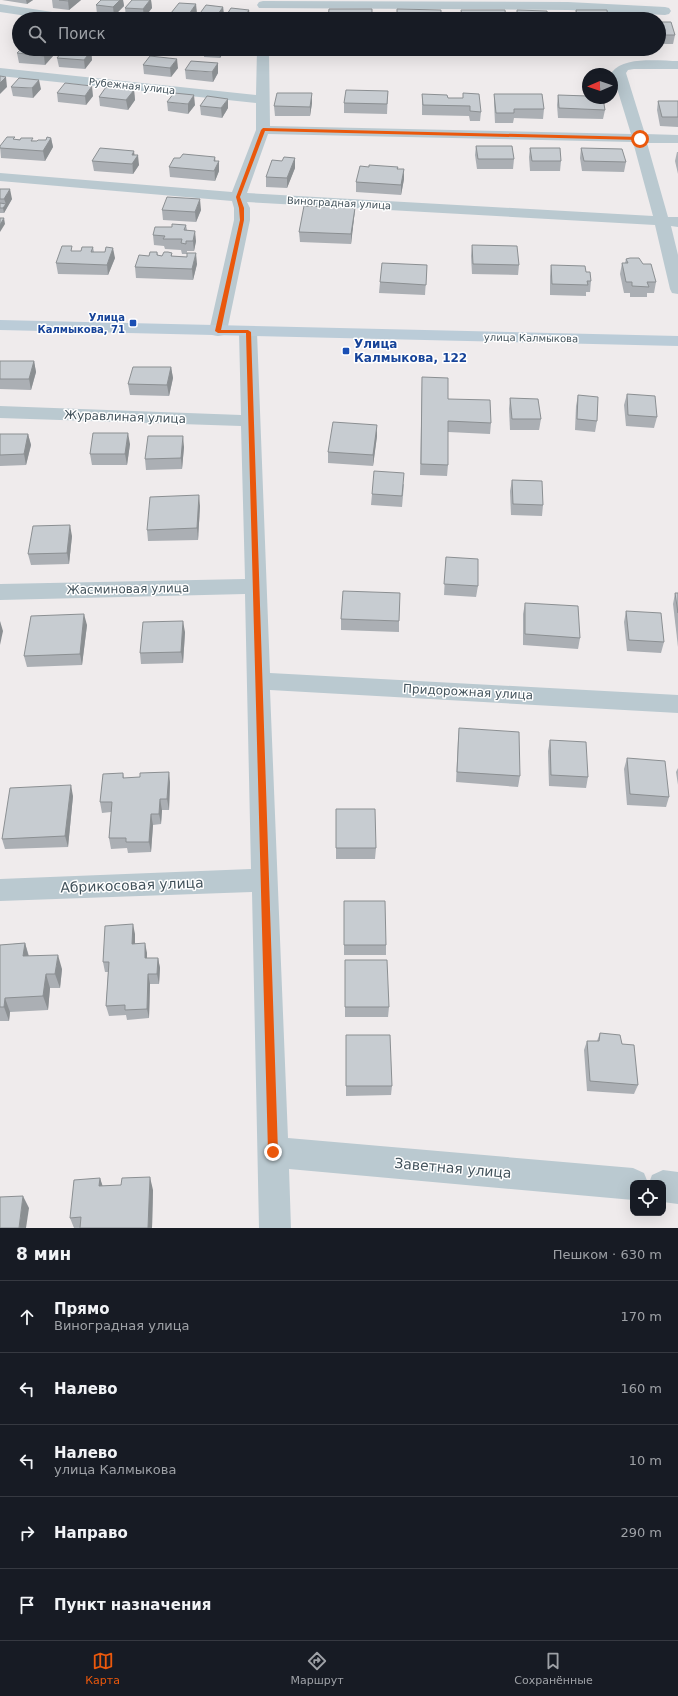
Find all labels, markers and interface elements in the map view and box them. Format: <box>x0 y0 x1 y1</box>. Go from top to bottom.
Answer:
search box <box>12 12 666 56</box>
icon: search <box>26 23 48 45</box>
text: Поиск <box>58 25 106 43</box>
north arrow <box>582 68 618 104</box>
street label: Рубежная улица <box>88 76 176 96</box>
route start <box>631 130 649 148</box>
street label: Виноградная улица <box>287 195 391 211</box>
place label: Улица Калмыкова, 71 <box>38 312 125 335</box>
marker: Улица Калмыкова, 71 <box>128 318 138 328</box>
street label: улица Калмыкова <box>484 332 578 344</box>
place label: Улица Калмыкова, 122 <box>354 337 467 365</box>
marker: Улица Калмыкова, 122 <box>341 346 351 356</box>
street label: Журавлиная улица <box>64 408 186 426</box>
street label: Жасминовая улица <box>67 581 189 597</box>
street label: Придорожная улица <box>403 682 533 702</box>
street label: Абрикосовая улица <box>60 874 204 896</box>
route end <box>264 1143 282 1161</box>
street label: Заветная улица <box>394 1155 512 1181</box>
map controls <box>630 1180 666 1216</box>
button: locate <box>630 1180 666 1216</box>
text: 8 мин <box>16 1244 71 1264</box>
text: Пешком · 630 m <box>553 1247 662 1262</box>
text: Прямо <box>54 1300 110 1318</box>
icon: ahead <box>16 1306 38 1328</box>
text: 170 m <box>620 1309 662 1324</box>
text: Виноградная улица <box>54 1318 190 1333</box>
icon: left <box>16 1378 38 1400</box>
text: Налево <box>54 1380 118 1398</box>
text: 160 m <box>620 1381 662 1396</box>
text: Налево <box>54 1444 118 1462</box>
icon: left <box>16 1450 38 1472</box>
text: 10 m <box>629 1453 662 1468</box>
text: улица Калмыкова <box>54 1462 176 1477</box>
icon: right <box>16 1522 38 1544</box>
text: Направо <box>54 1524 128 1542</box>
text: 290 m <box>620 1525 662 1540</box>
icon: arrive <box>16 1594 38 1616</box>
text: Пункт назначения <box>54 1596 211 1614</box>
tab: Карта <box>85 1650 120 1687</box>
tab: Маршрут <box>291 1650 344 1687</box>
tab: Сохранённые <box>514 1650 593 1687</box>

